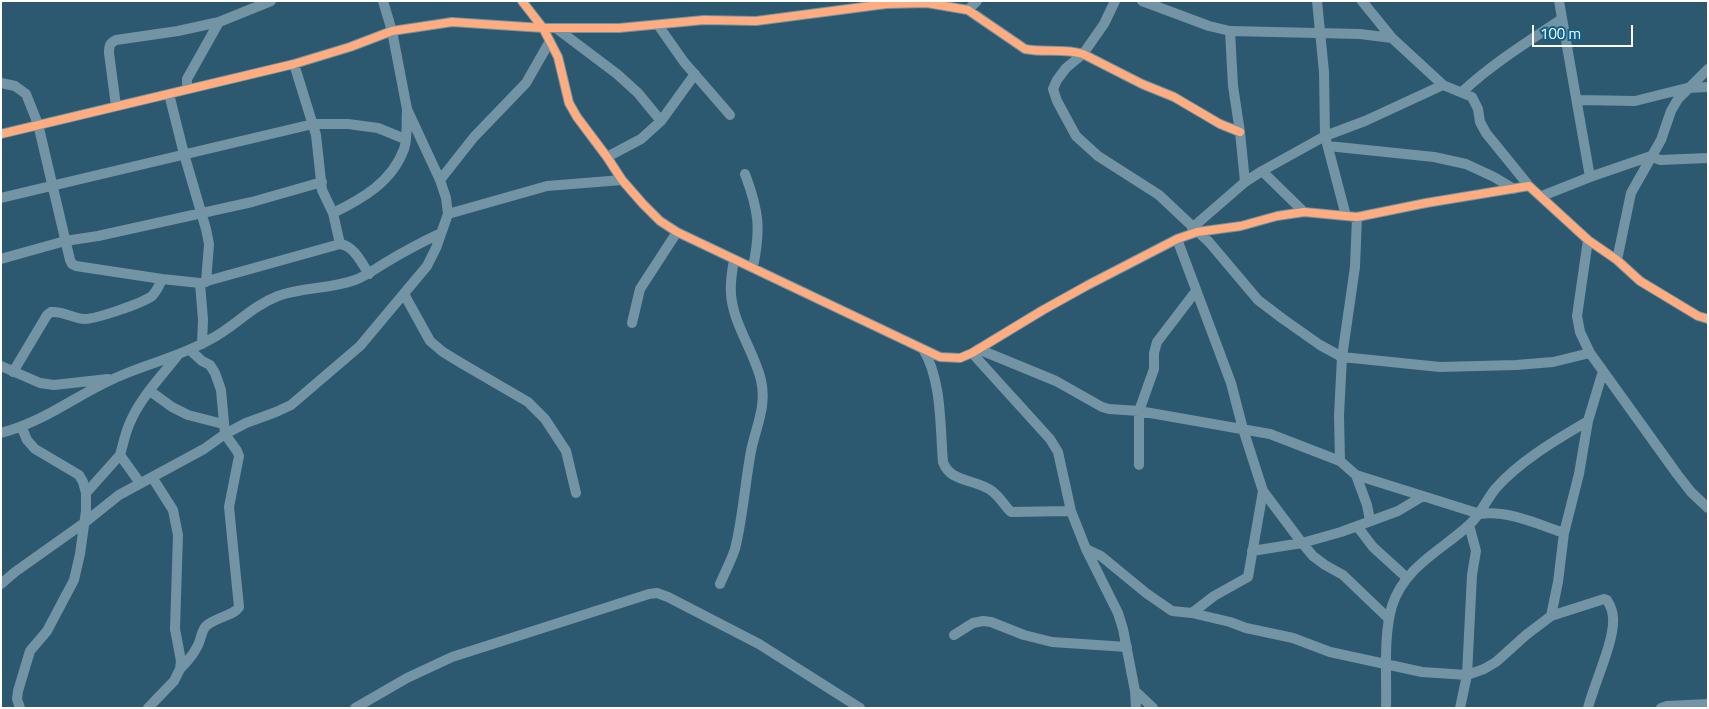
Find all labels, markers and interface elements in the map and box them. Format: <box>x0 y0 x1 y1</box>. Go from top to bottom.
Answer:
scale bar <box>1534 15 1635 47</box>
text: 100 m <box>1540 22 1581 45</box>

